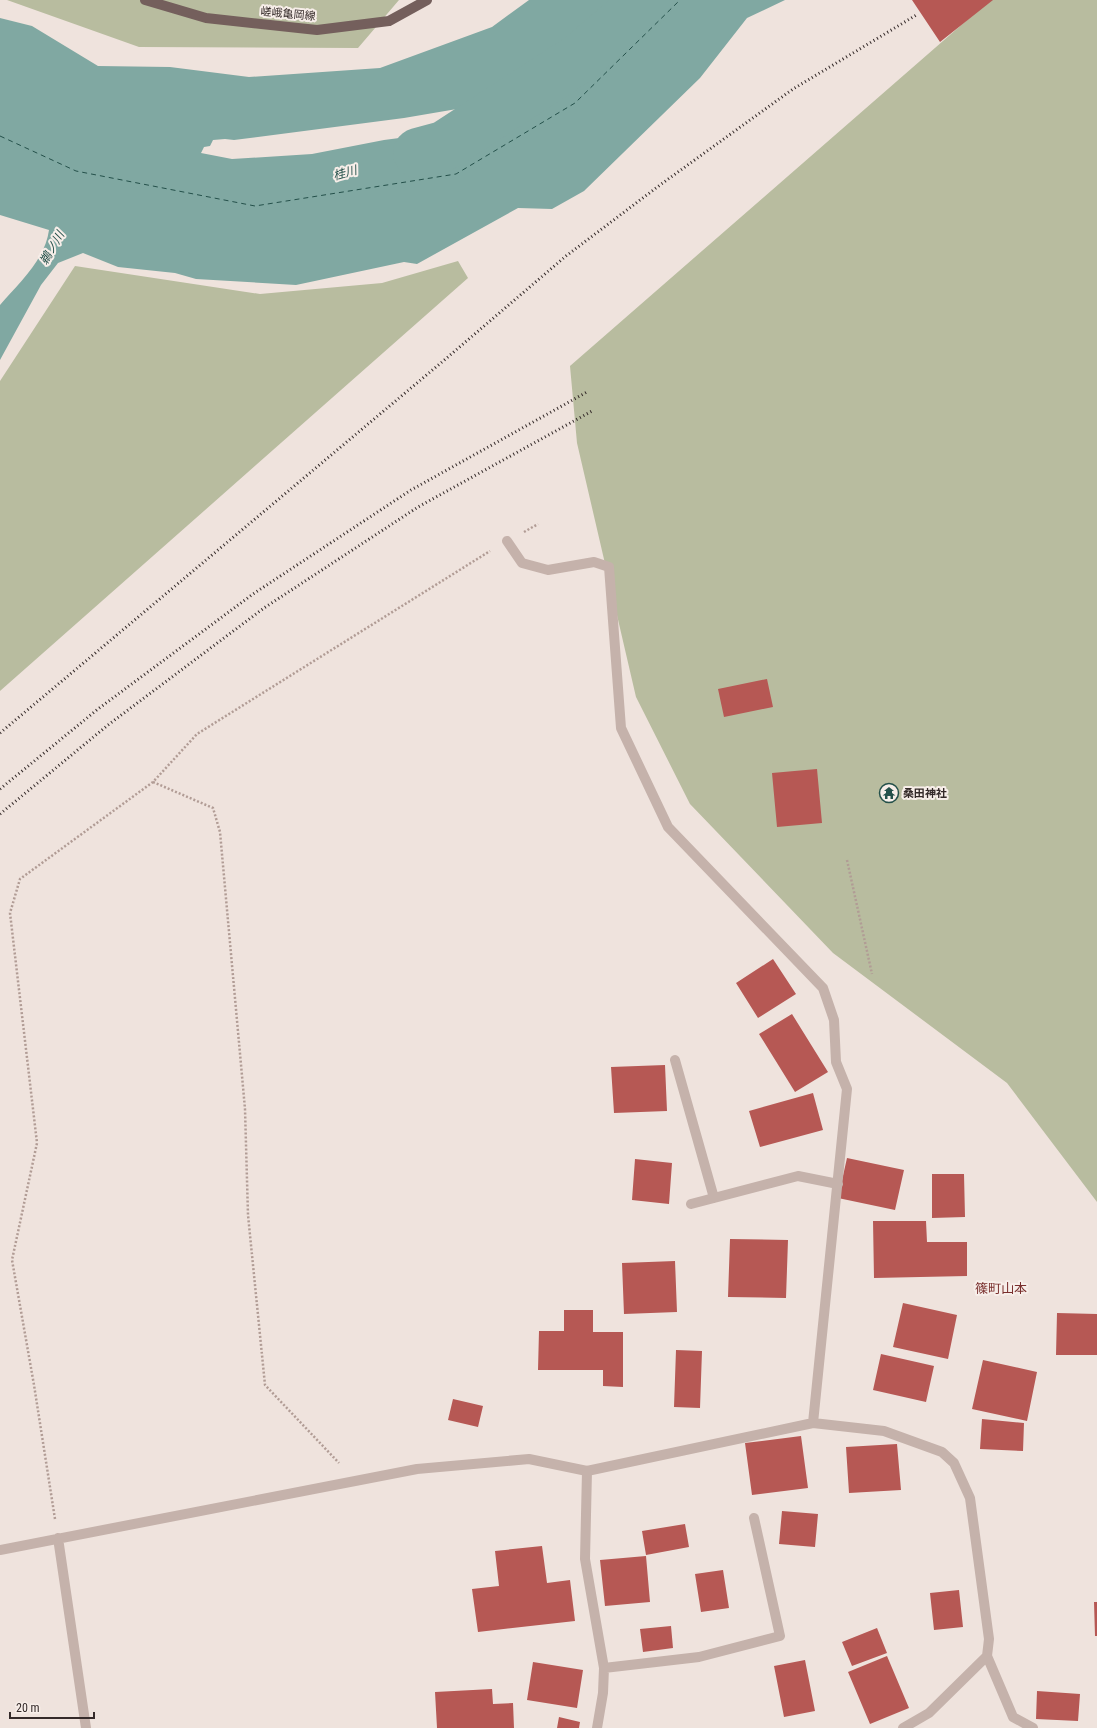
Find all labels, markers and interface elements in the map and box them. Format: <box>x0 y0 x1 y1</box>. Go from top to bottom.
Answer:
street label: 嵯峨亀岡線 <box>260 5 316 23</box>
water label: 桂川 <box>332 163 360 183</box>
water label: 鵜ノ川 <box>37 227 68 267</box>
temple icon: 桑田神社 <box>878 782 900 804</box>
place label: 桑田神社 <box>903 787 947 800</box>
district label: 篠町山本 <box>975 1281 1027 1296</box>
scale bar <box>10 1694 94 1720</box>
text: 20 m <box>16 1701 40 1715</box>

